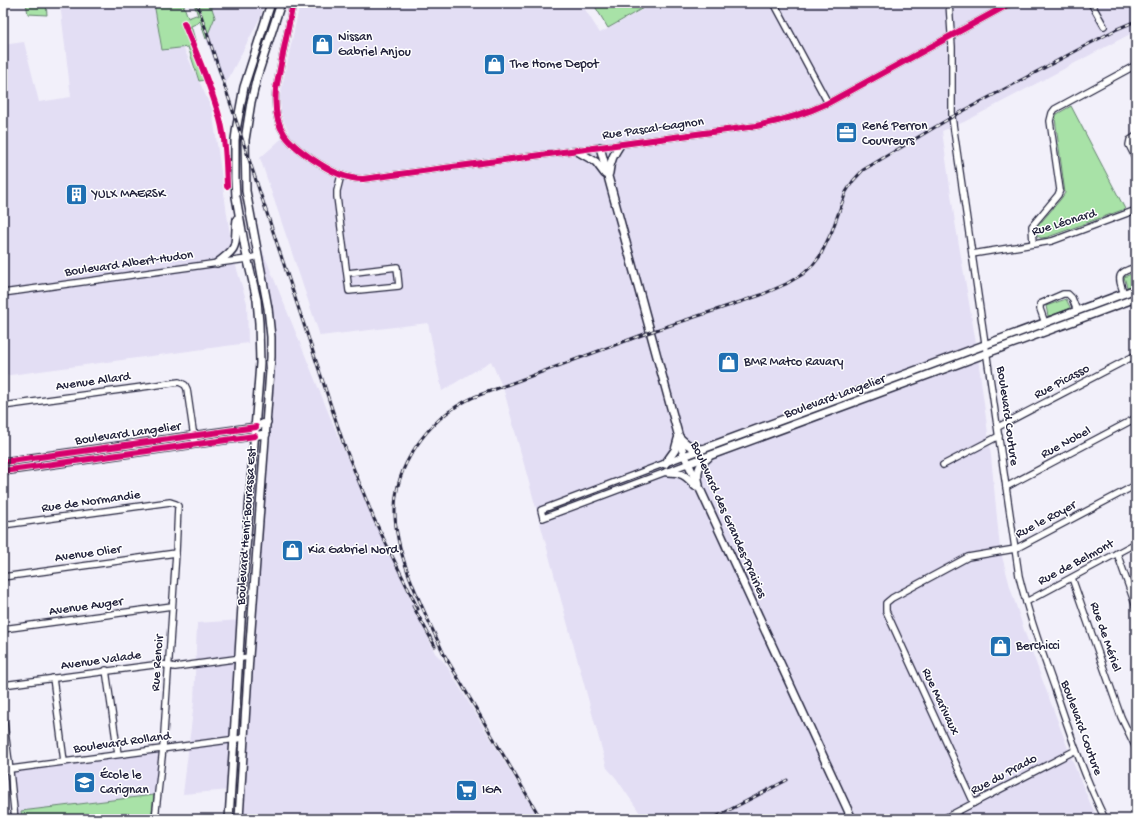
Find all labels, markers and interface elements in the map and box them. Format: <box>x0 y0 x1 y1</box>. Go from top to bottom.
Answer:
place label: Nissan Gabriel Anjou <box>338 30 411 60</box>
shop icon: Nissan Gabriel Anjou <box>310 31 336 57</box>
shop icon: The Home Depot <box>481 51 507 77</box>
place label: The Home Depot <box>509 57 600 72</box>
street label: Rue Pascal-Gagnon <box>601 114 706 144</box>
place label: René Perron Couvreurs <box>862 119 928 149</box>
office icon: René Perron Couvreurs <box>833 120 859 146</box>
building icon: YULX MAERSK <box>64 181 90 207</box>
place label: YULX MAERSK <box>91 187 167 202</box>
street label: Rue Léonard <box>1030 206 1099 240</box>
street label: Boulevard Albert-Hudon <box>63 247 195 281</box>
shop icon: BMR Matco Ravary <box>715 349 741 375</box>
place label: BMR Matco Ravary <box>743 355 844 370</box>
street label: Rue Picasso <box>1032 361 1093 403</box>
street label: Boulevard Couture <box>992 364 1021 467</box>
street label: Avenue Allard <box>55 369 133 395</box>
street label: Boulevard Langelier <box>781 371 889 423</box>
street label: Boulevard Langelier <box>73 419 183 449</box>
street label: Rue Nobel <box>1038 424 1094 462</box>
street label: Boulevard des Grandes-Prairies <box>686 439 770 602</box>
street label: Boulevard Henri-Bourassa Est <box>234 445 260 607</box>
street label: Rue de Normandie <box>41 488 142 516</box>
street label: Rue le Royer <box>1013 497 1080 542</box>
street label: Rue de Belmont <box>1035 536 1118 589</box>
shop icon: Kia Gabriel Nord <box>280 537 306 563</box>
street label: Avenue Olier <box>54 542 124 566</box>
place label: Kia Gabriel Nord <box>308 543 399 558</box>
street label: Avenue Auger <box>48 594 125 620</box>
street label: Rue de Mériel <box>1086 600 1124 674</box>
street label: Rue Renoir <box>149 633 168 692</box>
shop icon: Berchicci <box>987 633 1013 659</box>
place label: Berchicci <box>1015 639 1060 654</box>
street label: Avenue Valade <box>60 648 142 674</box>
street label: Rue Marivaux <box>918 666 962 738</box>
street label: Boulevard Couture <box>1057 678 1105 778</box>
street label: Boulevard Rolland <box>72 729 173 757</box>
street label: Rue du Prado <box>968 751 1040 799</box>
place label: École le Carignan <box>100 767 149 798</box>
school or university icon: École le Carignan <box>71 769 97 795</box>
supermarket icon: IGA <box>453 777 479 803</box>
place label: IGA <box>482 783 502 798</box>

